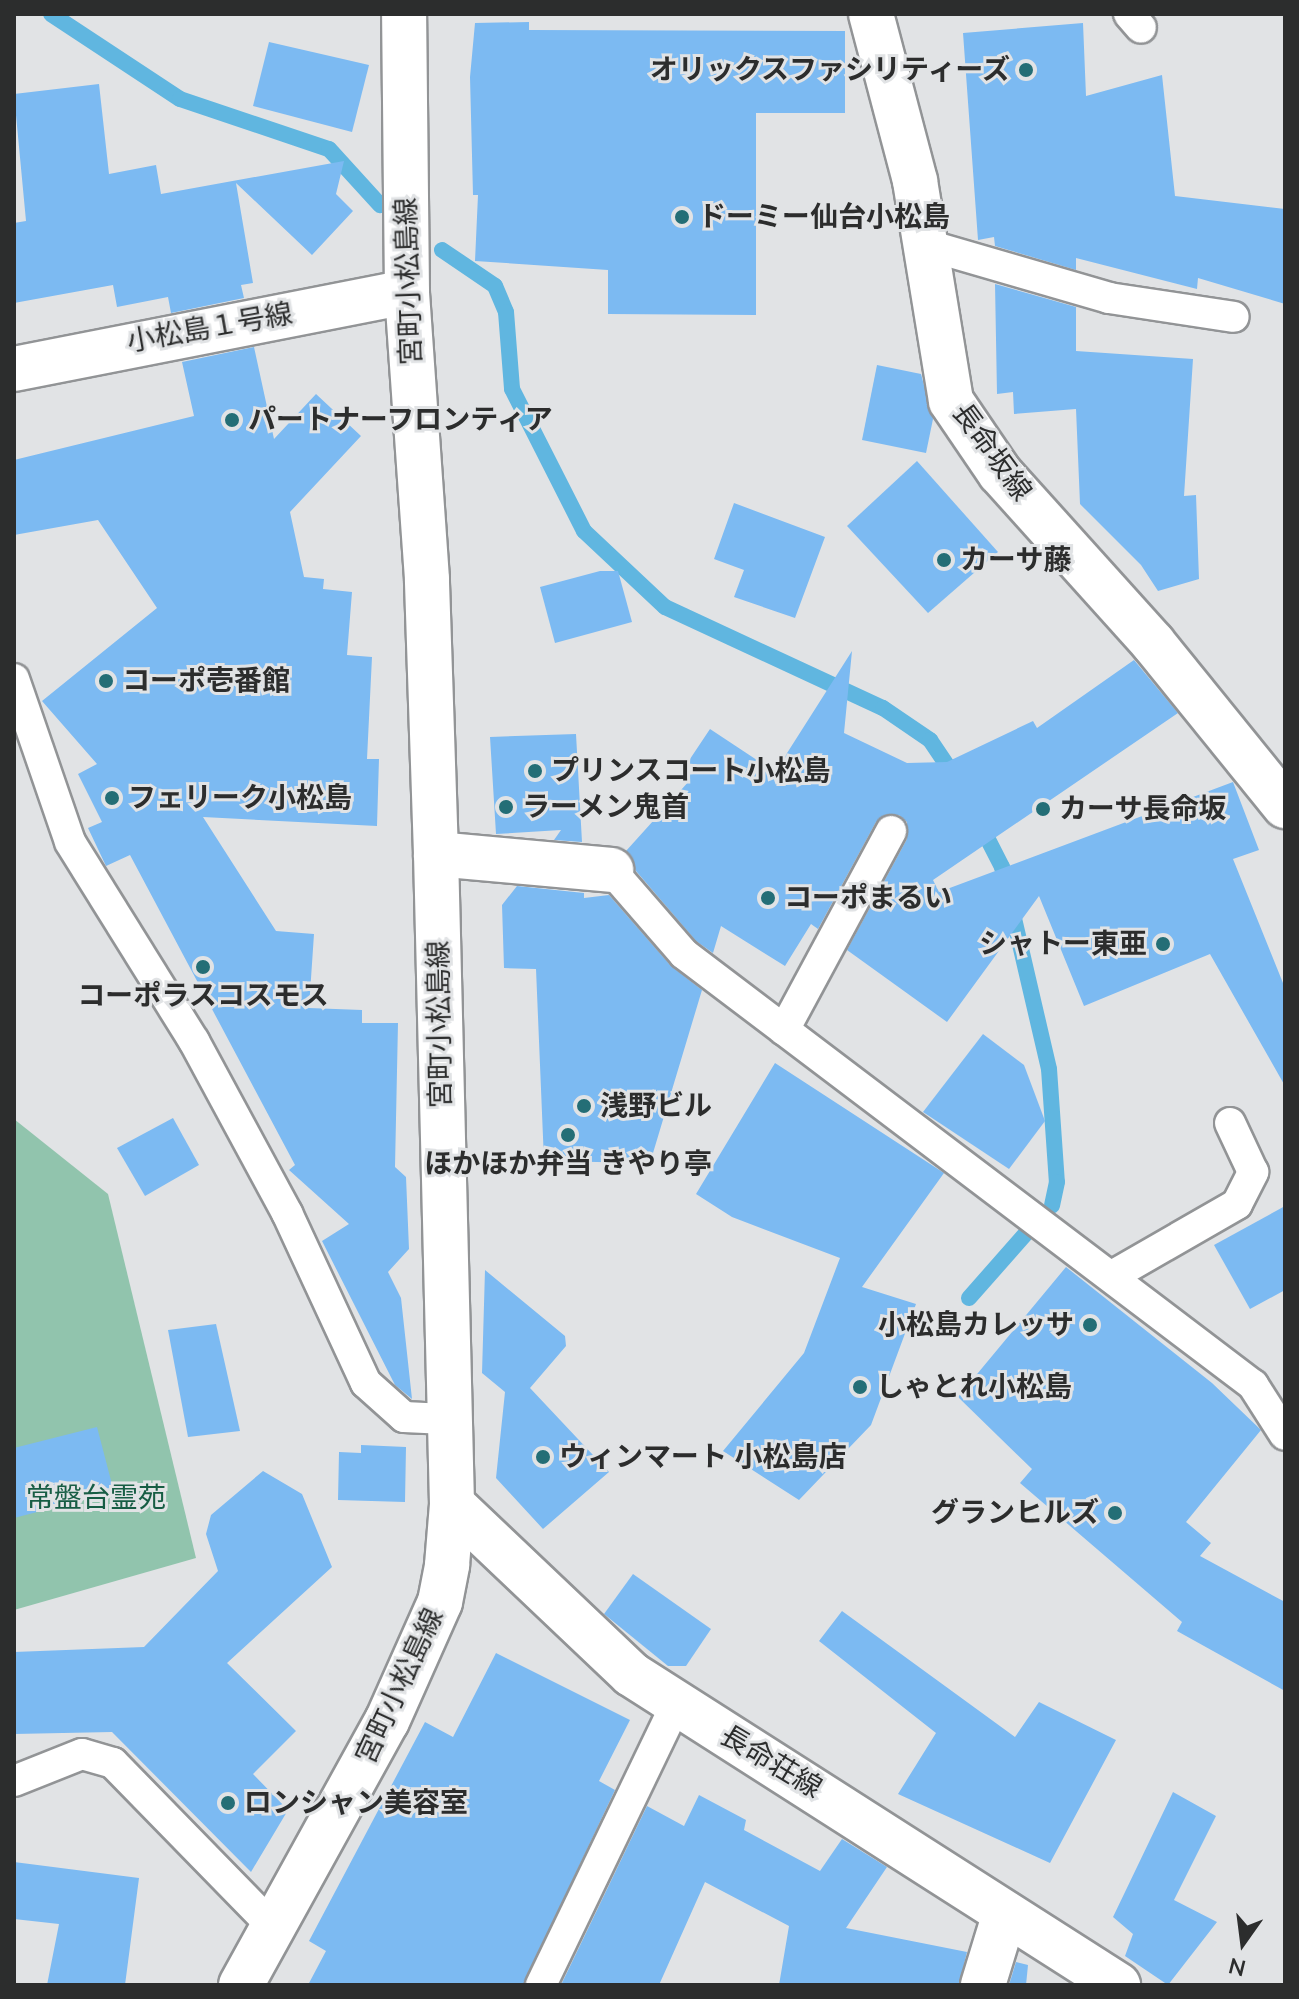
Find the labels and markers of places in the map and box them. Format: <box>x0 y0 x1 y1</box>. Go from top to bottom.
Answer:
place label: オリックスファシリティーズ <box>646 53 1010 87</box>
marker: オリックスファシリティーズ <box>1017 61 1035 79</box>
place label: ドーミー仙台小松島 <box>698 200 950 234</box>
marker: ドーミー仙台小松島 <box>673 208 691 226</box>
place label: パートナーフロンティア <box>248 403 556 437</box>
marker: パートナーフロンティア <box>223 411 241 429</box>
place label: カーサ藤 <box>960 543 1072 577</box>
marker: カーサ藤 <box>935 551 953 569</box>
place label: コーポ壱番館 <box>122 664 290 698</box>
marker: コーポ壱番館 <box>97 672 115 690</box>
place label: プリンスコート小松島 <box>551 754 831 788</box>
marker: プリンスコート小松島 <box>526 762 544 780</box>
place label: フェリーク小松島 <box>128 781 352 815</box>
marker: フェリーク小松島 <box>103 789 121 807</box>
place label: ラーメン鬼首 <box>522 790 690 824</box>
place label: カーサ長命坂 <box>1059 792 1227 826</box>
marker: ラーメン鬼首 <box>497 798 515 816</box>
marker: カーサ長命坂 <box>1034 800 1052 818</box>
place label: コーポまるい <box>784 881 952 915</box>
marker: コーポまるい <box>759 889 777 907</box>
place label: シャトー東亜 <box>979 927 1147 961</box>
marker: シャトー東亜 <box>1154 935 1172 953</box>
marker: コーポラスコスモス <box>194 958 212 976</box>
place label: コーポラスコスモス <box>77 979 329 1013</box>
place label: 浅野ビル <box>600 1089 712 1123</box>
marker: 浅野ビル <box>575 1097 593 1115</box>
marker: ほかほか弁当 きやり亭 <box>559 1126 577 1144</box>
place label: ほかほか弁当 きやり亭 <box>424 1147 712 1181</box>
place label: 小松島カレッサ <box>878 1308 1074 1342</box>
marker: 小松島カレッサ <box>1081 1316 1099 1334</box>
place label: しゃとれ小松島 <box>876 1370 1072 1404</box>
marker: しゃとれ小松島 <box>851 1378 869 1396</box>
place label: ウィンマート 小松島店 <box>559 1440 847 1474</box>
marker: ウィンマート 小松島店 <box>534 1448 552 1466</box>
place label: グランヒルズ <box>931 1496 1099 1530</box>
marker: グランヒルズ <box>1106 1504 1124 1522</box>
place label: ロンシャン美容室 <box>244 1786 468 1820</box>
marker: ロンシャン美容室 <box>219 1794 237 1812</box>

